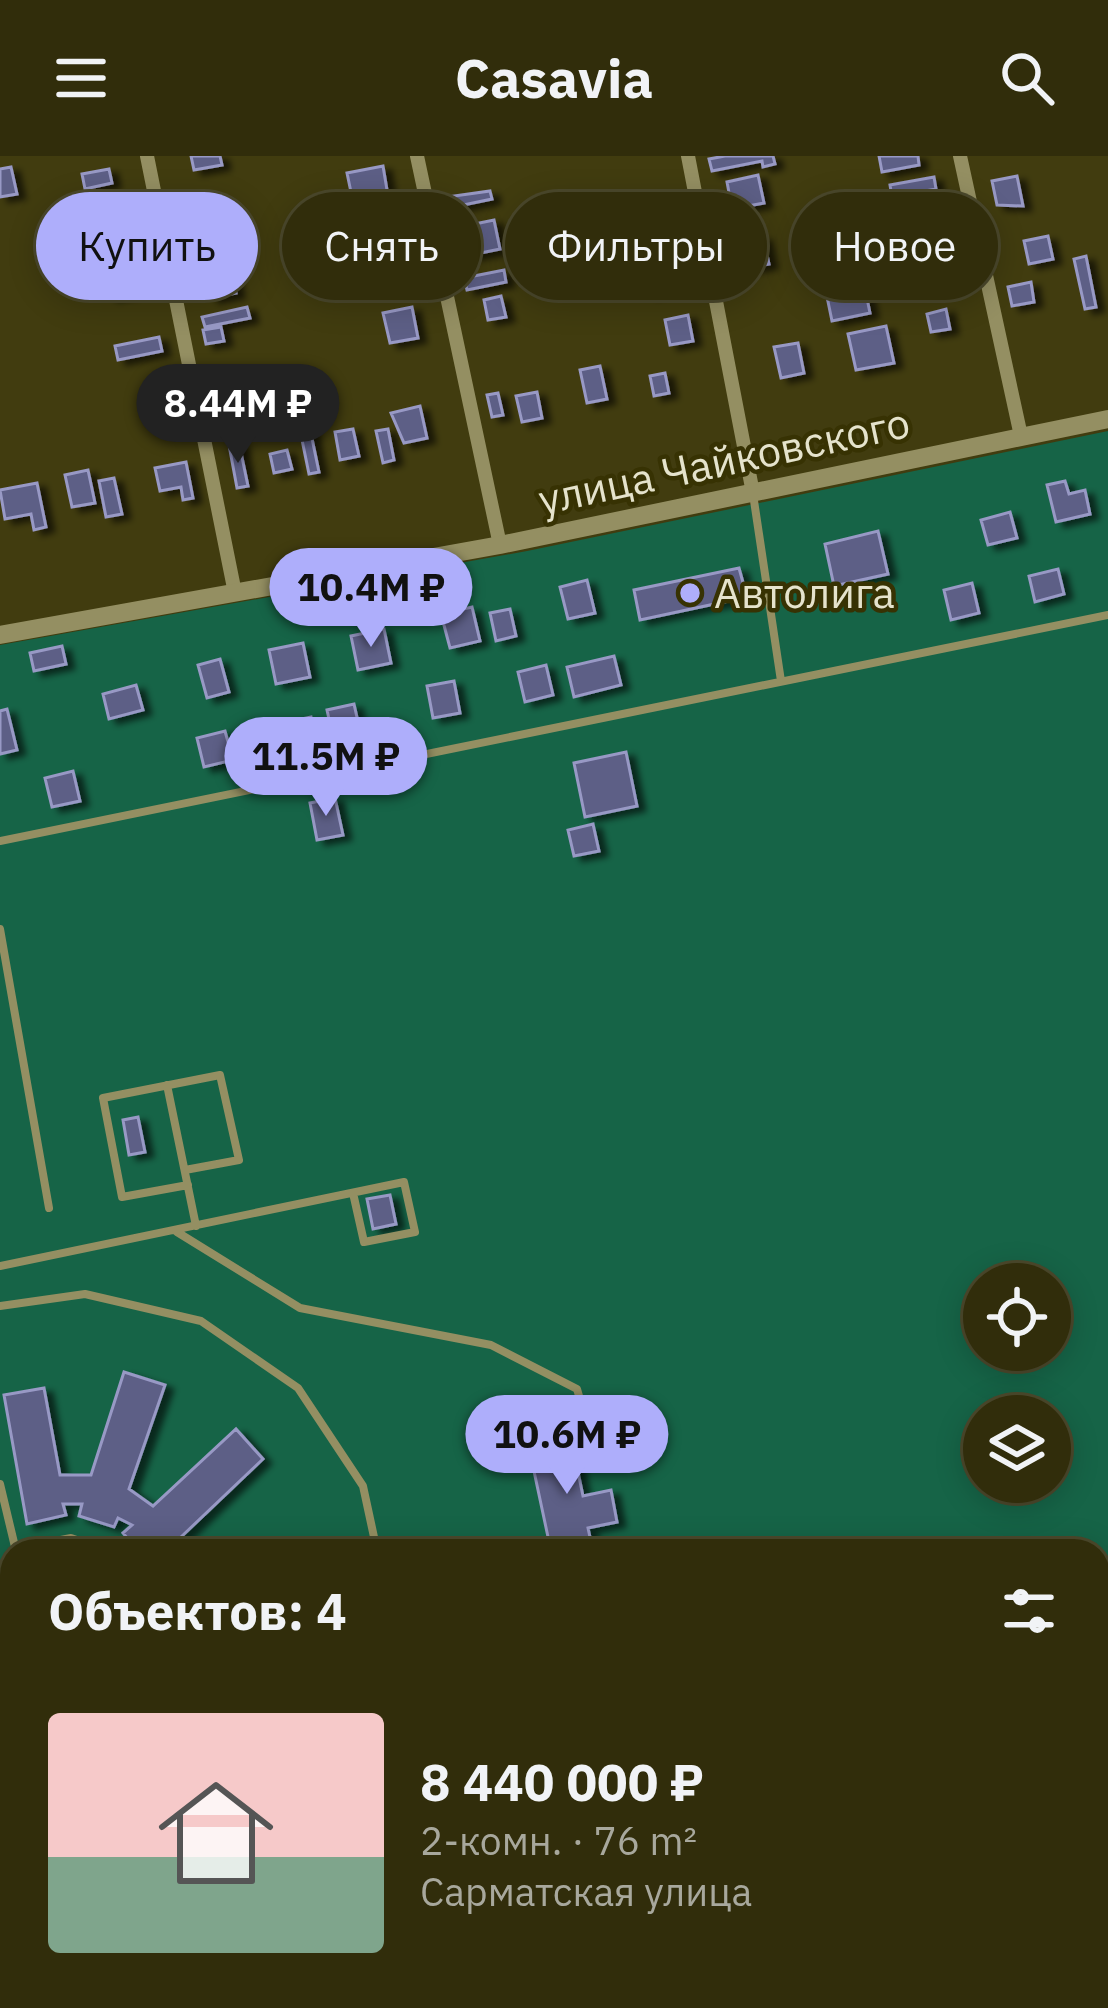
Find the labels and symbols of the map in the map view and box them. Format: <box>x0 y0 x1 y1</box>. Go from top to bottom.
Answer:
pin: 8.44M ₽ <box>127 364 349 466</box>
street label: улица Чайковского <box>533 394 914 527</box>
pin: 10.4M ₽ <box>260 548 482 650</box>
place label: Автолига <box>714 565 895 620</box>
marker: Автолига <box>677 580 703 606</box>
pin: 11.5M ₽ <box>215 717 437 819</box>
pin: 10.6M ₽ <box>456 1395 678 1497</box>

